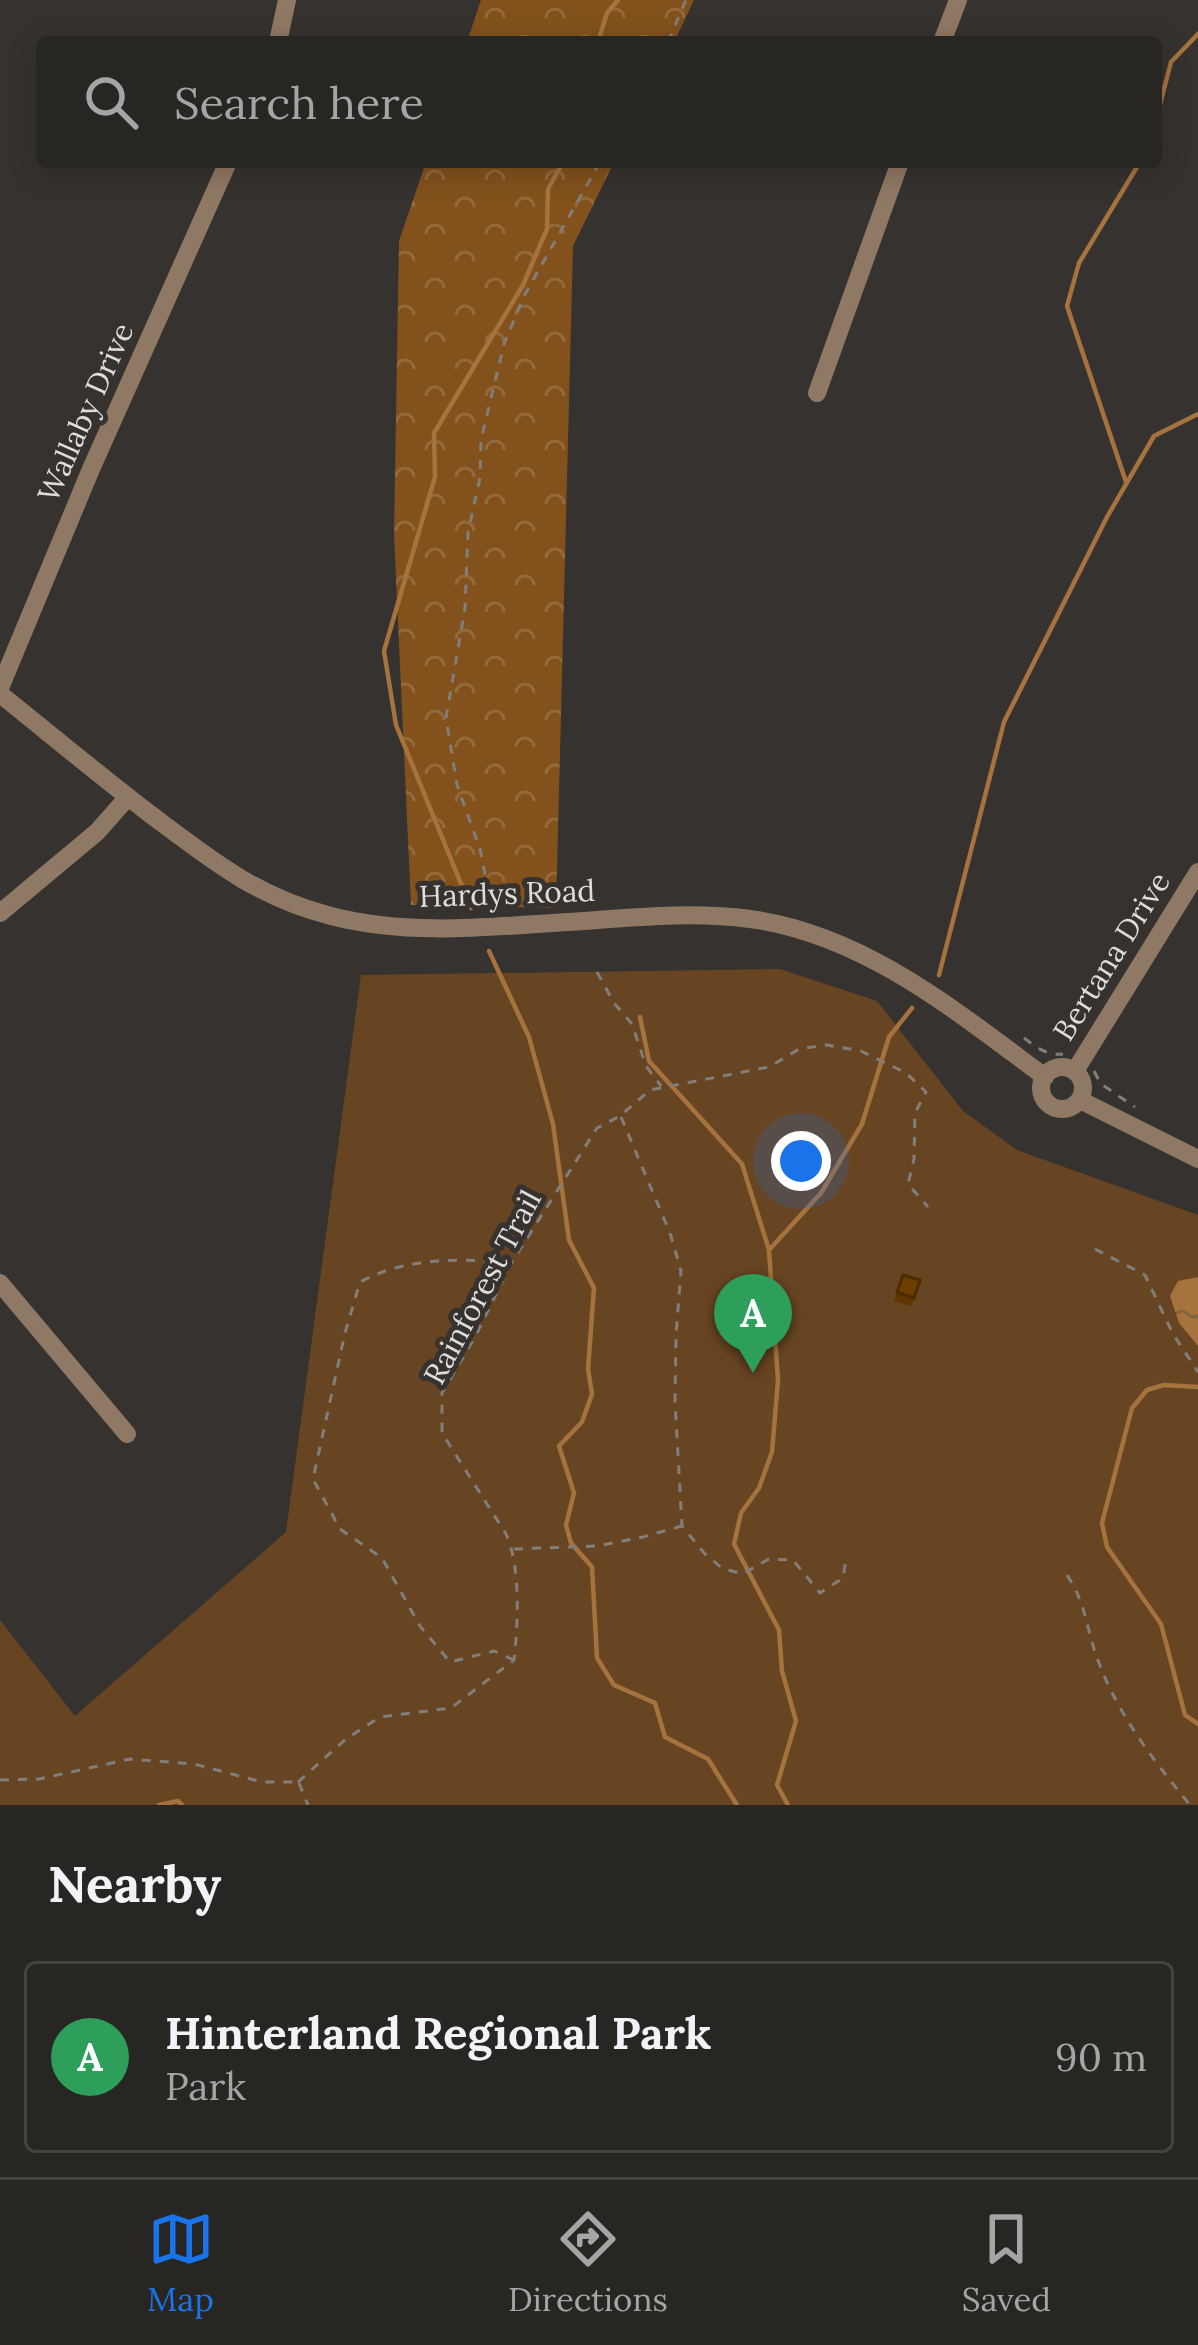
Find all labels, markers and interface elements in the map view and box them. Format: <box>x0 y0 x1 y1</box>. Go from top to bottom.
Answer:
search box <box>36 36 1162 168</box>
icon: search <box>78 69 144 135</box>
text: Search here <box>174 74 424 131</box>
street label: Wallaby Drive <box>29 317 142 508</box>
street label: Bertana Drive <box>1044 865 1178 1047</box>
street label: Hardys Road <box>418 871 596 916</box>
your location <box>771 1131 831 1191</box>
street label: Rainforest Trail <box>415 1183 549 1391</box>
pin: A <box>714 1274 792 1373</box>
text: Nearby <box>48 1851 221 1916</box>
text: Hinterland Regional Park <box>165 2004 711 2061</box>
text: A <box>77 2032 103 2082</box>
text: 90 m <box>1055 2032 1147 2082</box>
text: Park <box>165 2061 246 2111</box>
tab: Map <box>147 2206 214 2320</box>
tab: Directions <box>508 2206 668 2320</box>
tab: Saved <box>962 2206 1051 2320</box>

